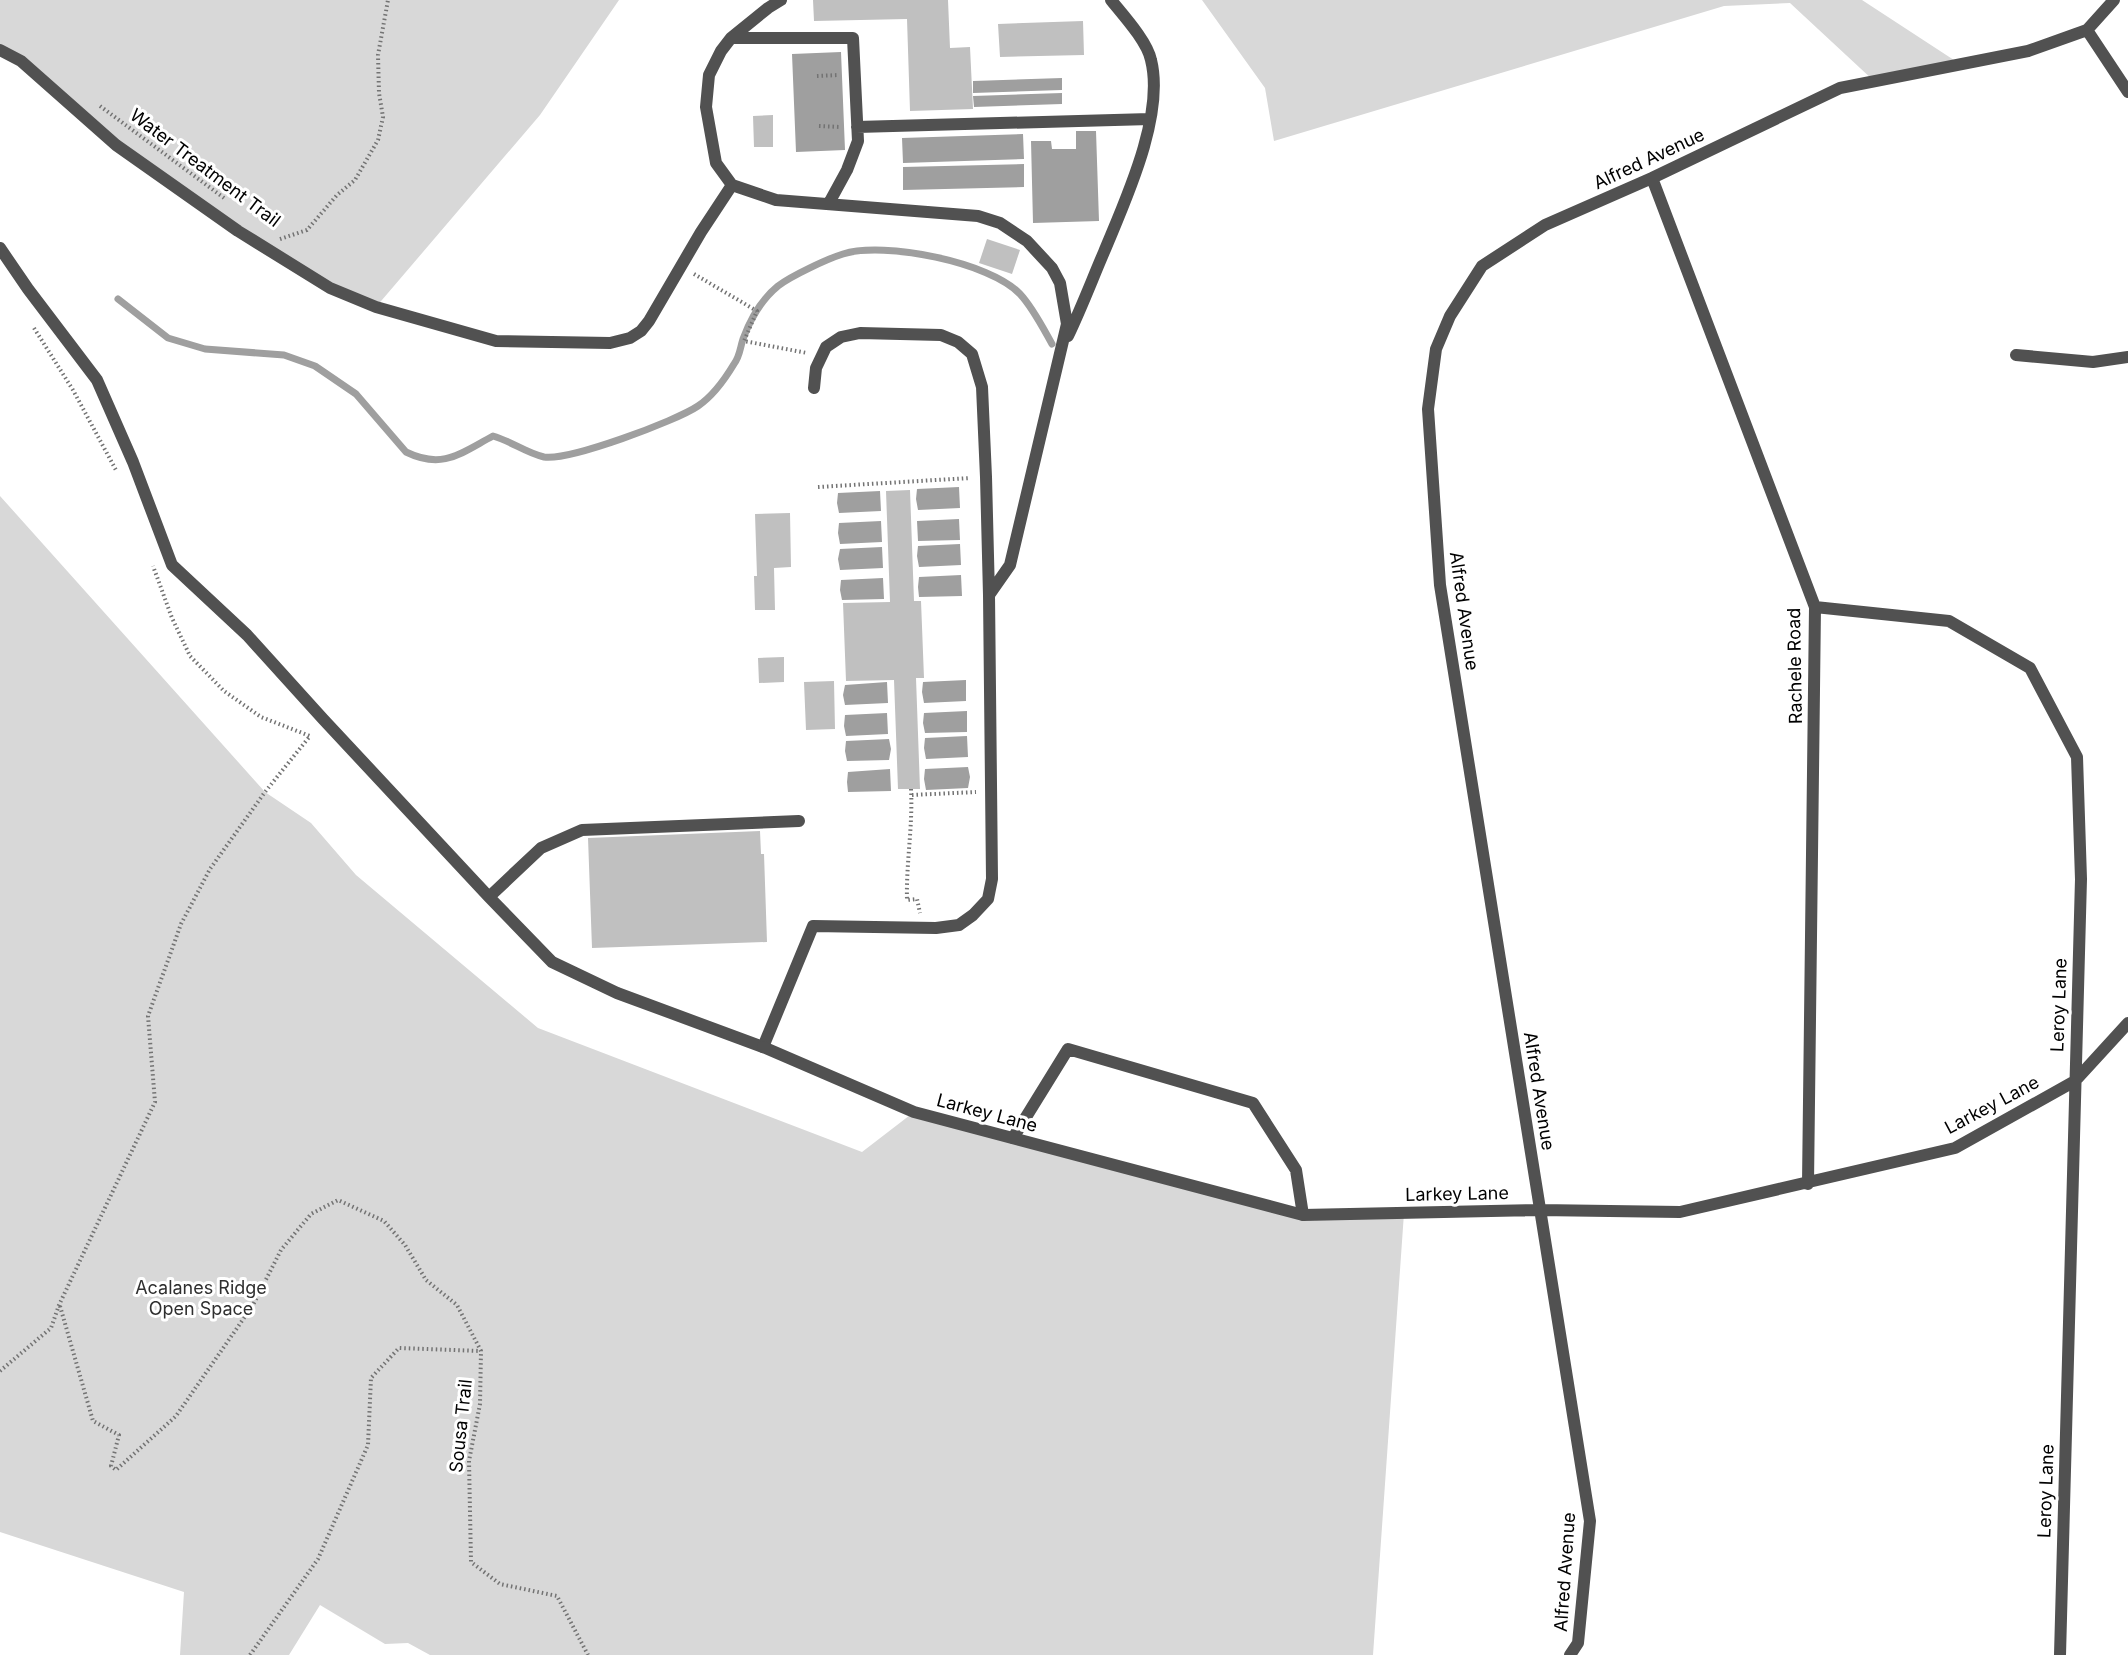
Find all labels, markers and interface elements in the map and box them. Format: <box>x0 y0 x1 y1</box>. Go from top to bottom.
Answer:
street label: Water Treatment Trail <box>126 104 285 231</box>
street label: Alfred Avenue <box>1590 124 1707 193</box>
street label: Alfred Avenue <box>1446 550 1483 672</box>
street label: Rachele Road <box>1783 608 1806 724</box>
street label: Leroy Lane <box>2046 958 2071 1052</box>
street label: Alfred Avenue <box>1520 1030 1559 1152</box>
street label: Larkey Lane <box>1941 1071 2042 1138</box>
street label: Larkey Lane <box>934 1089 1040 1136</box>
street label: Larkey Lane <box>1405 1182 1509 1205</box>
park label: Acalanes Ridge Open Space <box>135 1277 267 1319</box>
street label: Sousa Trail <box>445 1378 476 1474</box>
street label: Leroy Lane <box>2033 1444 2058 1538</box>
street label: Alfred Avenue <box>1550 1512 1579 1632</box>

